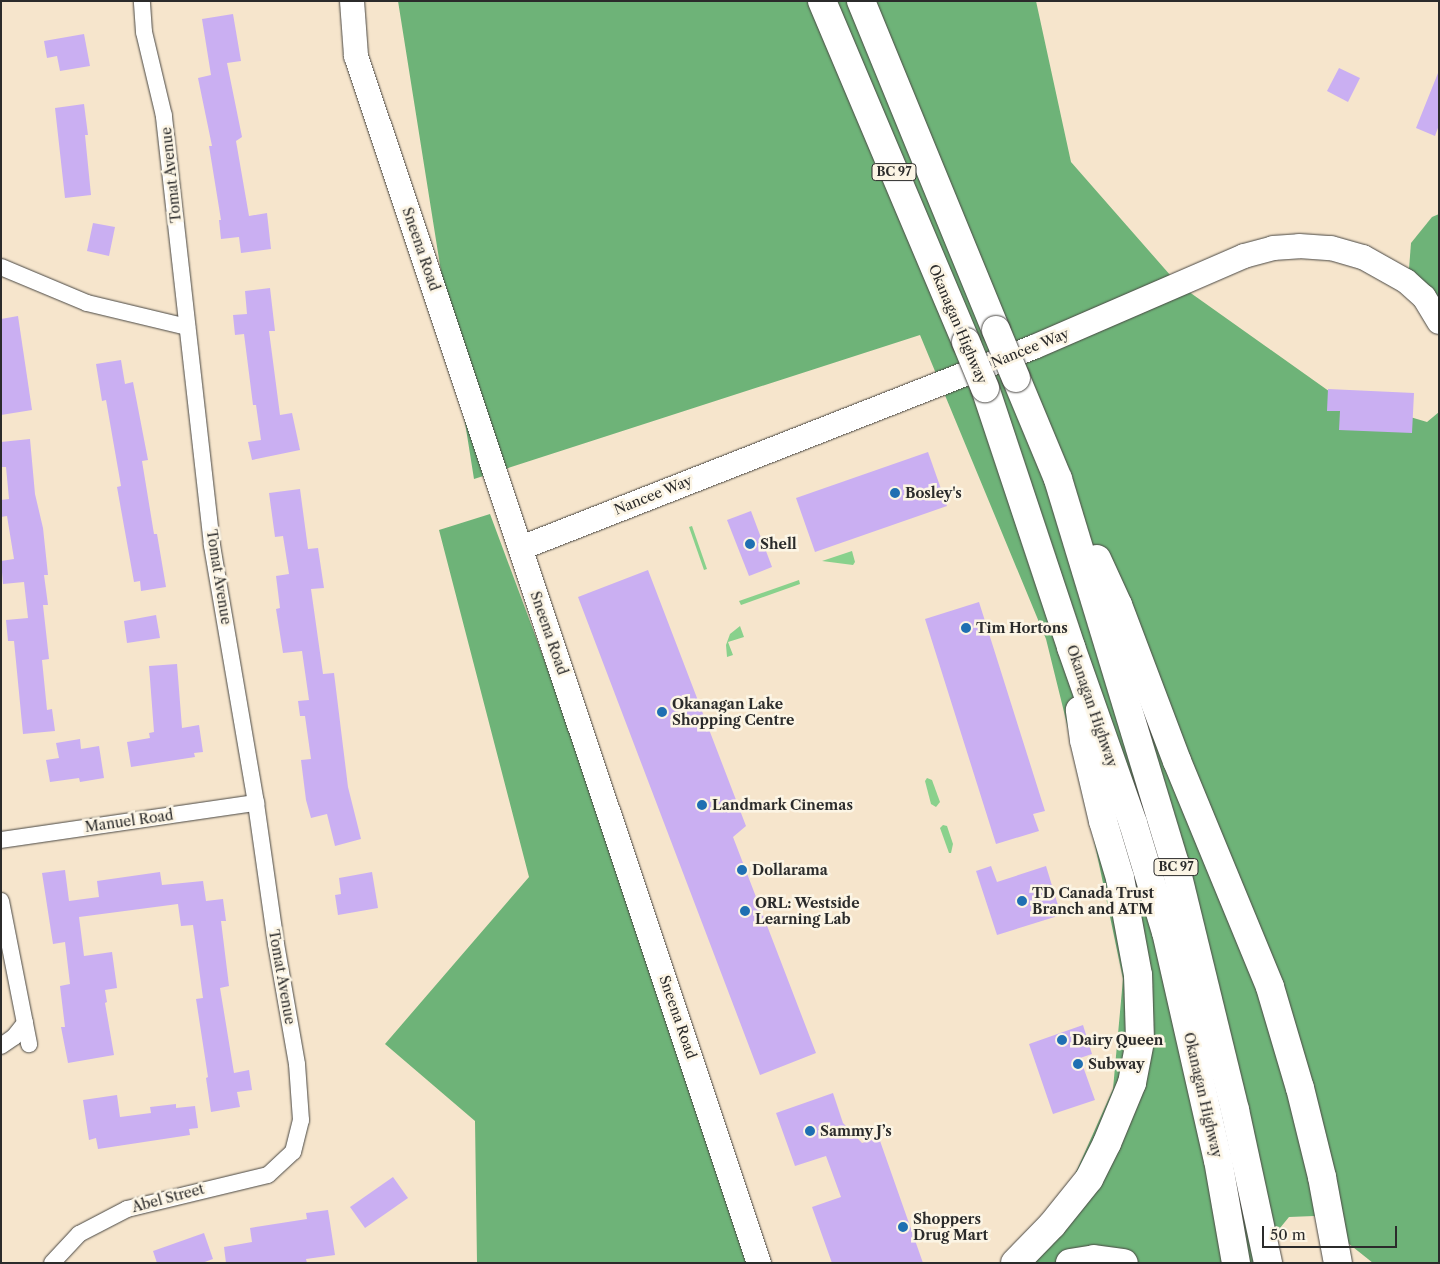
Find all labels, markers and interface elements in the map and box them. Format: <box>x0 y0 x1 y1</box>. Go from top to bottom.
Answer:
street label: Tomat Avenue <box>158 126 184 224</box>
road number: BC 97 <box>872 162 916 182</box>
street label: Sneena Road <box>399 205 443 293</box>
street label: Okanagan Highway <box>925 262 991 386</box>
street label: Nancee Way <box>988 325 1072 371</box>
street label: Nancee Way <box>611 472 695 518</box>
place label: Bosley's <box>905 485 962 501</box>
marker: Bosley's <box>889 487 901 499</box>
street label: Tomat Avenue <box>203 528 235 626</box>
place label: Shell <box>760 536 797 552</box>
marker: Shell <box>744 538 756 550</box>
street label: Sneena Road <box>527 589 571 677</box>
place label: Tim Hortons <box>976 620 1068 636</box>
marker: Tim Hortons <box>960 622 972 634</box>
street label: Okanagan Highway <box>1063 643 1121 769</box>
place label: Okanagan Lake Shopping Centre <box>672 696 794 729</box>
marker: Okanagan Lake Shopping Centre <box>656 706 668 718</box>
place label: Landmark Cinemas <box>712 797 853 813</box>
marker: Landmark Cinemas <box>696 799 708 811</box>
street label: Manuel Road <box>84 806 174 836</box>
road number: BC 97 <box>1154 858 1198 876</box>
place label: Dollarama <box>752 862 828 878</box>
marker: Dollarama <box>736 864 748 876</box>
place label: TD Canada Trust Branch and ATM <box>1032 885 1155 918</box>
place label: ORL: Westside Learning Lab <box>755 895 860 928</box>
marker: TD Canada Trust Branch and ATM <box>1016 895 1028 907</box>
marker: ORL: Westside Learning Lab <box>739 905 751 917</box>
street label: Tomat Avenue <box>265 928 299 1026</box>
street label: Sneena Road <box>656 973 700 1061</box>
street label: Okanagan Highway <box>1180 1031 1226 1159</box>
place label: Dairy Queen <box>1072 1032 1164 1048</box>
marker: Dairy Queen <box>1056 1034 1068 1046</box>
place label: Subway <box>1088 1056 1145 1072</box>
marker: Subway <box>1072 1058 1084 1070</box>
place label: Sammy J’s <box>820 1123 892 1139</box>
marker: Sammy J’s <box>804 1125 816 1137</box>
street label: Abel Street <box>130 1180 206 1216</box>
place label: Shoppers Drug Mart <box>913 1211 988 1244</box>
scale bar <box>1265 1216 1400 1248</box>
marker: Shoppers Drug Mart <box>897 1221 909 1233</box>
text: 50 m <box>1270 1225 1306 1244</box>

